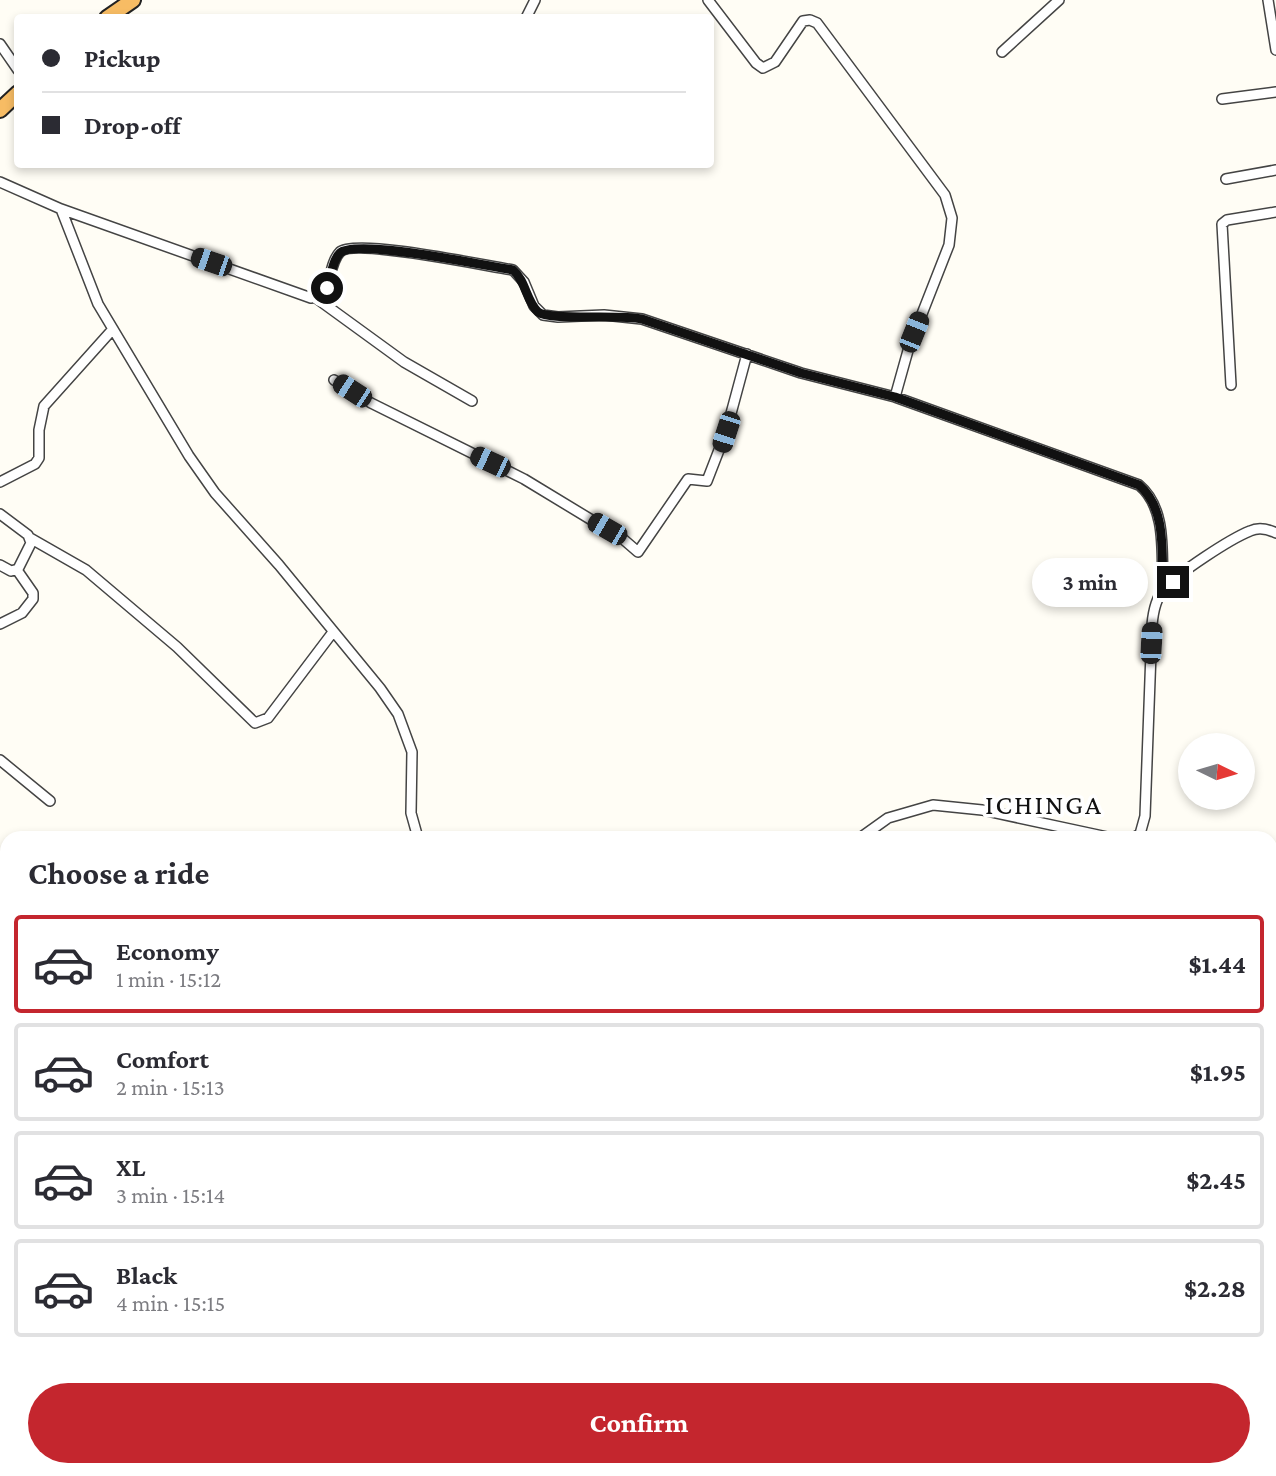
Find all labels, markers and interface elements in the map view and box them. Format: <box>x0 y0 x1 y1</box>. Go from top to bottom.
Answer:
text: Pickup <box>84 44 161 73</box>
text: Drop-off <box>84 111 181 140</box>
car <box>188 245 235 279</box>
route start <box>311 272 343 304</box>
car <box>897 309 932 355</box>
car <box>329 371 376 411</box>
car <box>710 409 743 455</box>
car <box>467 444 514 480</box>
car <box>584 509 631 549</box>
callout: 3 min <box>1033 558 1148 606</box>
route end <box>1157 566 1189 598</box>
text: 3 min <box>1062 569 1118 595</box>
car <box>1140 621 1163 665</box>
north arrow <box>1178 733 1255 810</box>
map controls <box>1178 733 1255 810</box>
district label: ICHINGA <box>985 789 1103 820</box>
text: Choose a ride <box>28 855 209 891</box>
icon: car <box>32 933 95 996</box>
text: Economy <box>116 937 219 966</box>
text: $1.44 <box>1188 950 1246 979</box>
text: 1 min · 15:12 <box>116 966 221 992</box>
icon: car <box>32 1041 95 1104</box>
text: Comfort <box>116 1045 209 1074</box>
text: $1.95 <box>1190 1058 1246 1087</box>
text: 2 min · 15:13 <box>116 1074 225 1100</box>
icon: car <box>32 1149 95 1212</box>
text: XL <box>116 1153 145 1182</box>
text: $2.45 <box>1186 1166 1246 1195</box>
text: 3 min · 15:14 <box>116 1182 225 1208</box>
icon: car <box>32 1257 95 1320</box>
text: Black <box>116 1261 177 1290</box>
text: $2.28 <box>1184 1274 1246 1303</box>
text: 4 min · 15:15 <box>116 1290 225 1316</box>
button: Confirm <box>28 1383 1250 1463</box>

